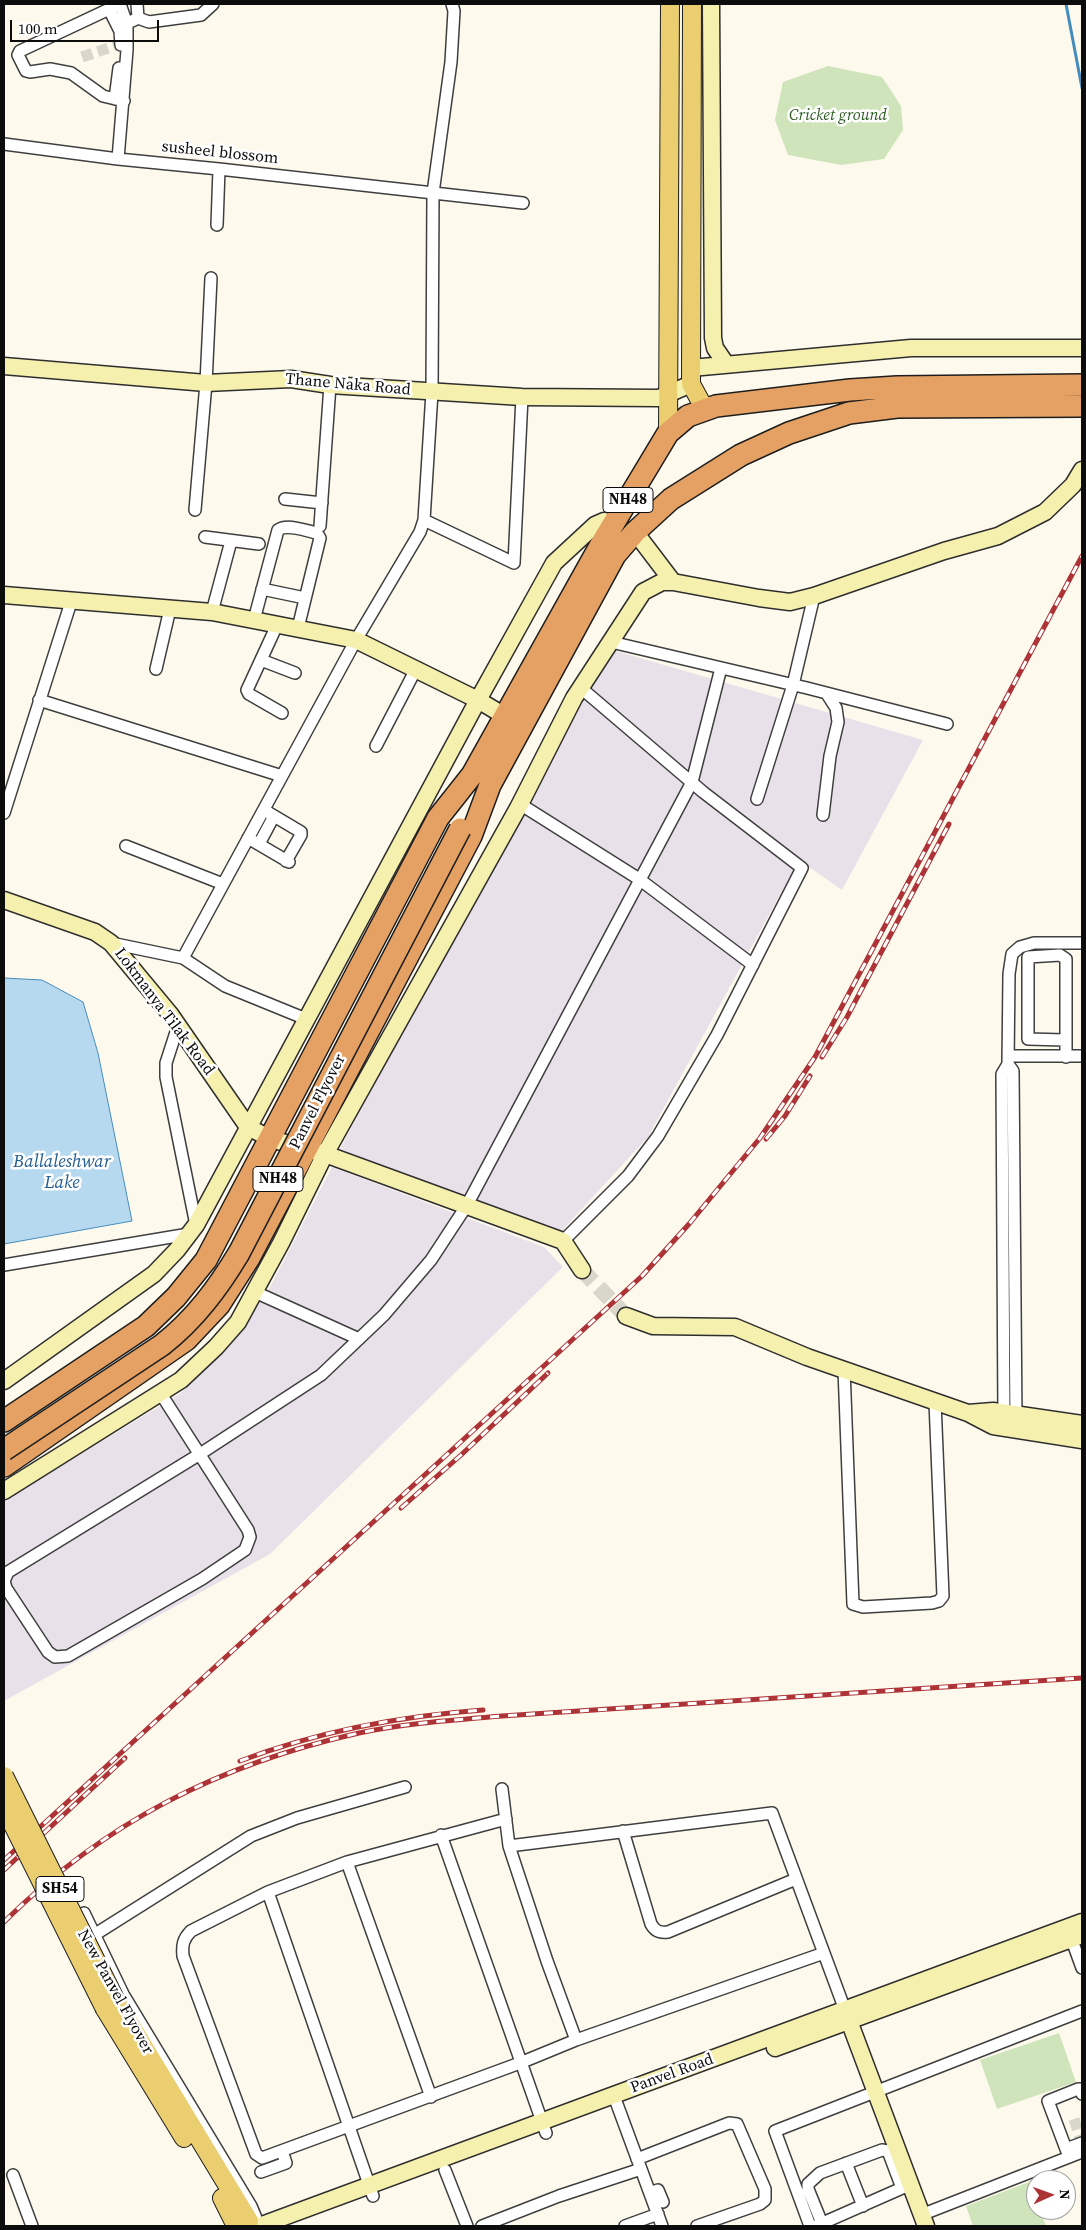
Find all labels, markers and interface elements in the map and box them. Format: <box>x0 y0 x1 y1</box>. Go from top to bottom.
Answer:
scale bar <box>12 10 161 42</box>
text: 100 m <box>18 18 58 39</box>
park label: Cricket ground <box>789 106 887 126</box>
street label: susheel blossom <box>161 137 279 169</box>
street label: Thane Naka Road <box>285 370 411 400</box>
road number: NH48 <box>603 488 653 512</box>
street label: Lokmanya Tilak Road <box>110 945 218 1079</box>
street label: Panvel Flyover <box>286 1051 350 1153</box>
water label: Ballaleshwar Lake <box>13 1151 111 1194</box>
road number: NH48 <box>253 1166 303 1192</box>
road number: SH54 <box>36 1876 84 1902</box>
street label: New Panvel Flyover <box>73 1926 157 2058</box>
street label: Panvel Road <box>628 2050 716 2098</box>
north arrow <box>1026 2170 1076 2220</box>
text: N <box>1055 2189 1075 2200</box>

